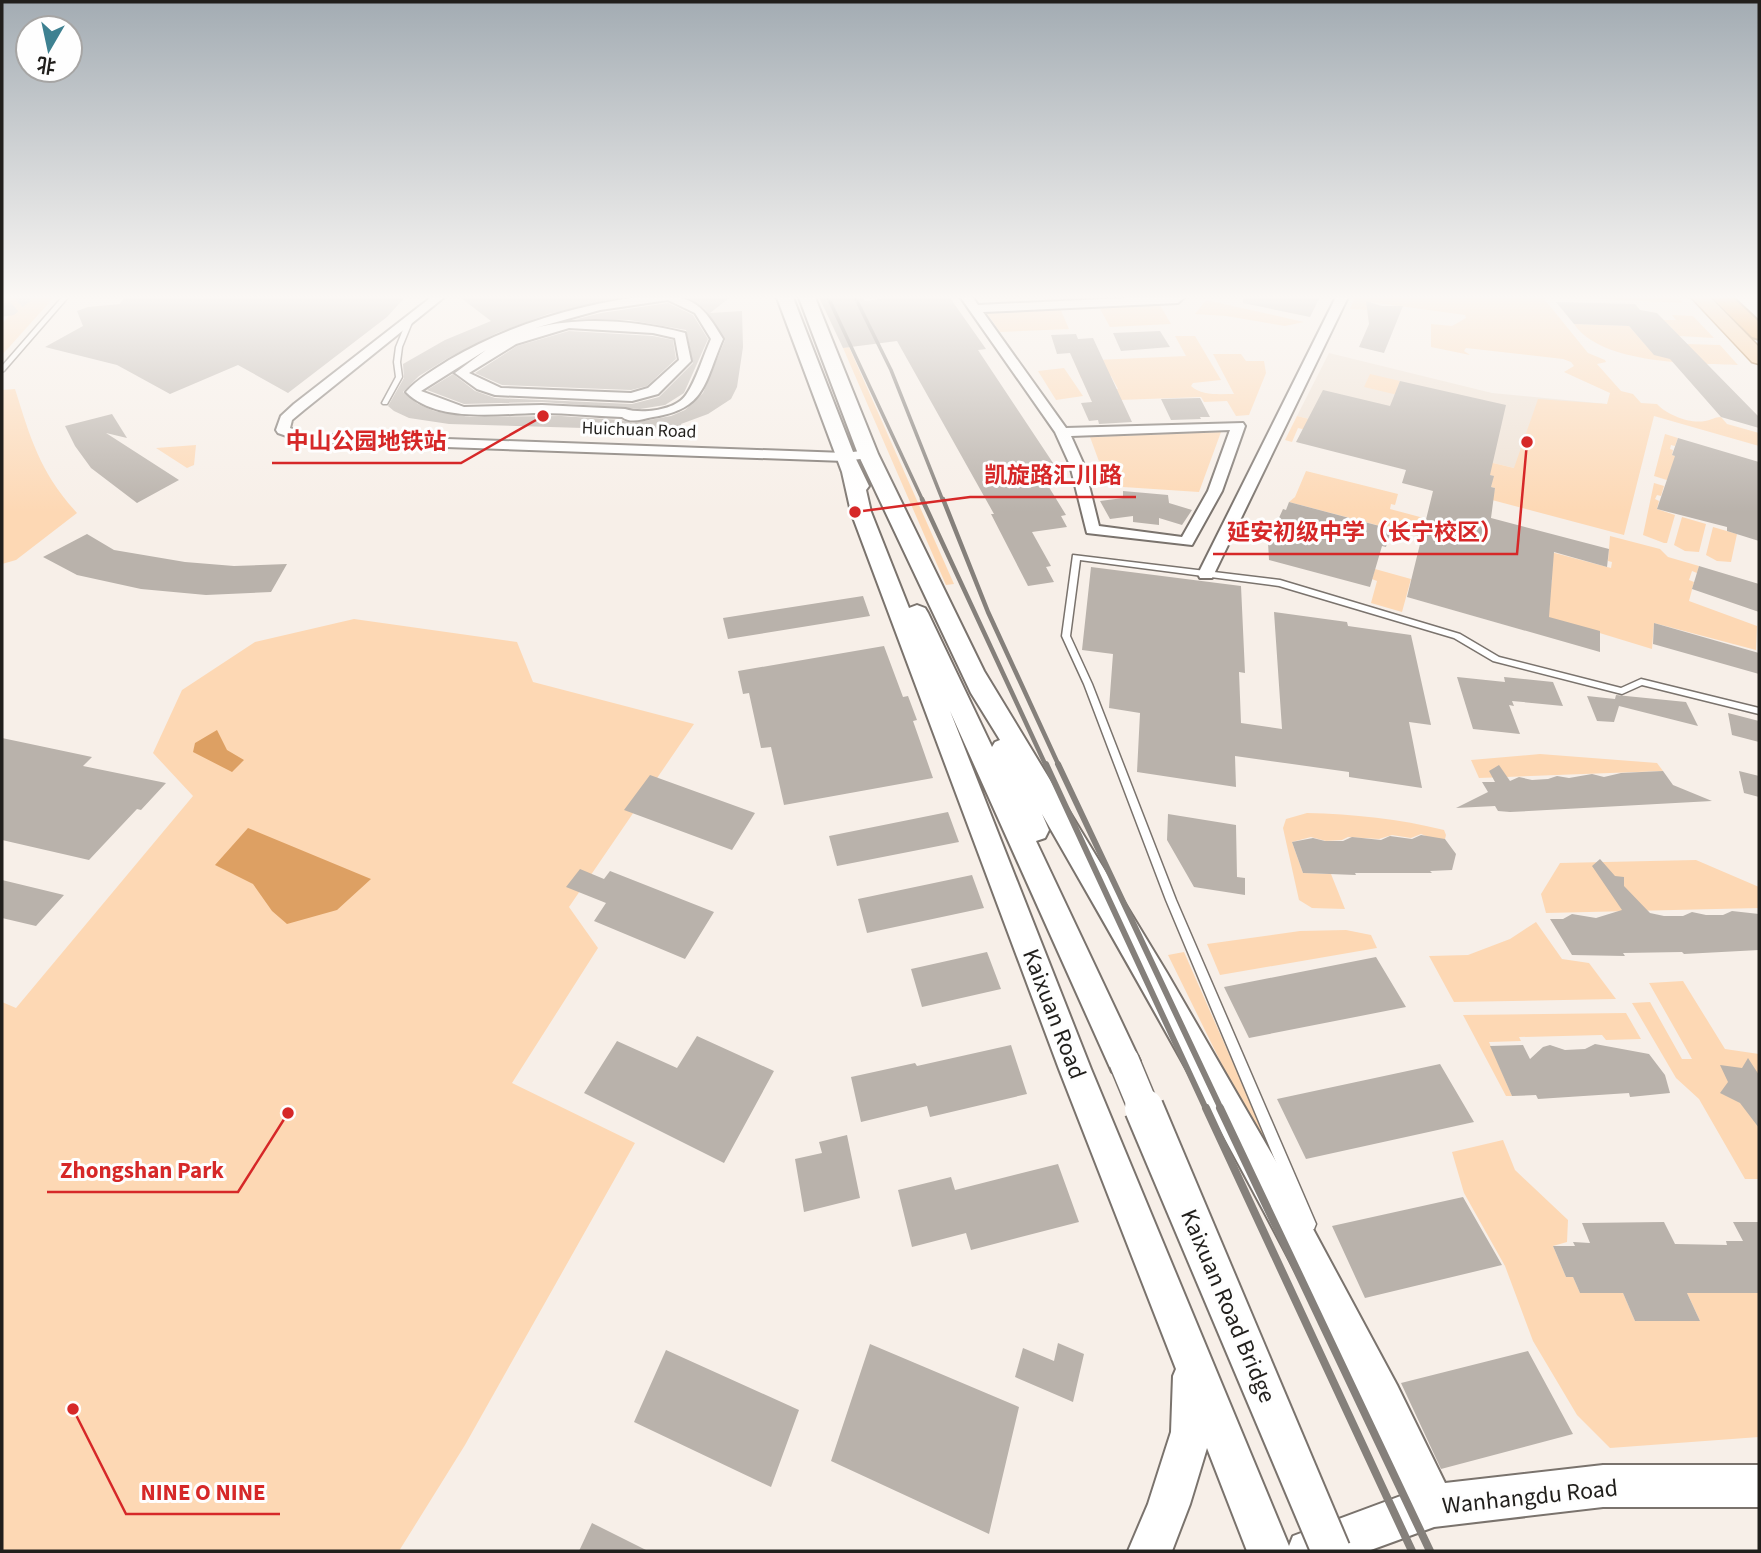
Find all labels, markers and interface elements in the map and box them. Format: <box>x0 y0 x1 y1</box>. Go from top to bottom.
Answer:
north arrow <box>14 14 84 84</box>
text: 北 <box>35 49 58 79</box>
street label: Huichuan Road <box>581 416 697 444</box>
callout: 中山公园地铁站 <box>272 419 461 463</box>
text: 中山公园地铁站 <box>286 425 447 458</box>
callout: 凯旋路汇川路 <box>970 453 1136 497</box>
text: 凯旋路汇川路 <box>984 459 1122 492</box>
callout: 延安初级中学（长宁校区） <box>1213 510 1517 554</box>
text: 延安初级中学（长宁校区） <box>1227 516 1503 549</box>
street label: Kaixuan Road <box>1013 944 1095 1084</box>
callout: Zhongshan Park <box>47 1148 238 1192</box>
text: Zhongshan Park <box>60 1154 224 1187</box>
street label: Kaixuan Road Bridge <box>1171 1204 1285 1408</box>
callout: NINE O NINE <box>126 1470 280 1514</box>
street label: Wanhangdu Road <box>1440 1470 1620 1524</box>
text: NINE O NINE <box>140 1476 266 1509</box>

